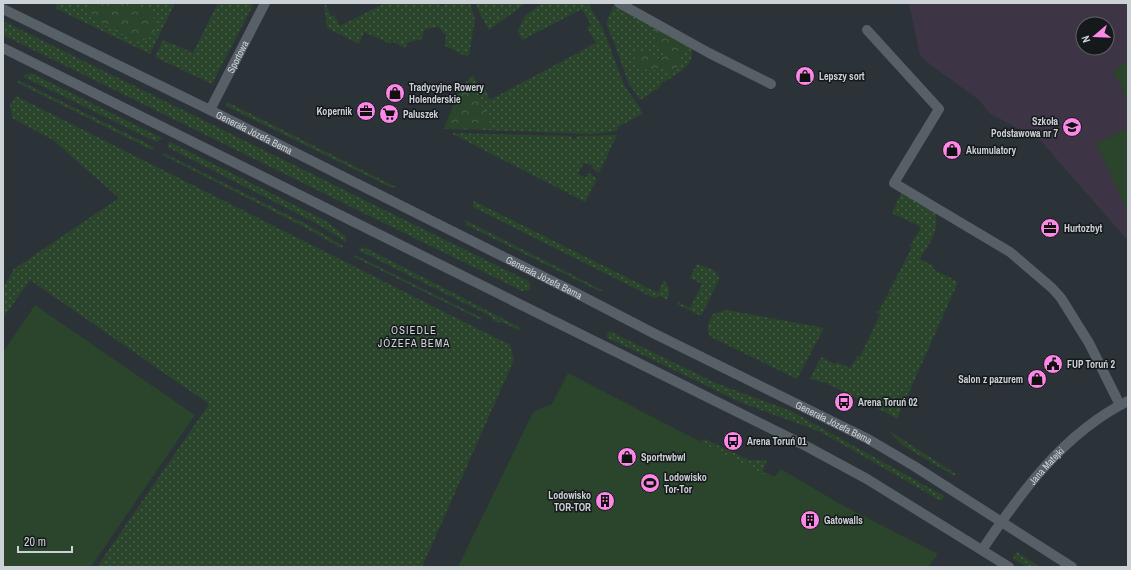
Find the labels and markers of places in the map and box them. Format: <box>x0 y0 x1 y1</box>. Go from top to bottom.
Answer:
shop icon: Lepszy sort <box>794 65 816 87</box>
place label: Lepszy sort <box>819 70 865 83</box>
place label: Tradycyjne Rowery Holenderskie <box>409 81 484 106</box>
shop icon: Tradycyjne Rowery Holenderskie <box>384 82 406 104</box>
office icon: Kopernik <box>355 100 377 122</box>
supermarket icon: Paluszek <box>378 103 400 125</box>
place label: Kopernik <box>316 105 352 118</box>
place label: Paluszek <box>403 108 439 121</box>
place label: Szkoła Podstawowa nr 7 <box>991 115 1058 140</box>
school or university icon: Szkoła Podstawowa nr 7 <box>1061 116 1083 138</box>
shop icon: Akumulatory <box>941 139 963 161</box>
place label: Akumulatory <box>966 144 1017 157</box>
office icon: Hurtozbyt <box>1039 217 1061 239</box>
place label: Hurtozbyt <box>1064 222 1103 235</box>
public building icon: FUP Toruń 2 <box>1042 353 1064 375</box>
place label: FUP Toruń 2 <box>1067 358 1115 371</box>
shop icon: Salon z pazurem <box>1026 368 1048 390</box>
place label: Salon z pazurem <box>958 373 1023 386</box>
bus stop icon: Arena Toruń 02 <box>833 391 855 413</box>
place label: Arena Toruń 02 <box>858 396 918 409</box>
bus stop icon: Arena Toruń 01 <box>722 430 744 452</box>
place label: Arena Toruń 01 <box>747 435 807 448</box>
shop icon: Sportrwbwl <box>616 446 638 468</box>
place label: Sportrwbwl <box>641 451 686 464</box>
place label: Lodowisko Tor-Tor <box>664 471 707 496</box>
sports icon: Lodowisko Tor-Tor <box>639 472 661 494</box>
place label: Lodowisko TOR-TOR <box>548 489 591 514</box>
building icon: Lodowisko TOR-TOR <box>594 490 616 512</box>
building icon: Gatowalls <box>799 509 821 531</box>
place label: Gatowalls <box>824 514 863 527</box>

